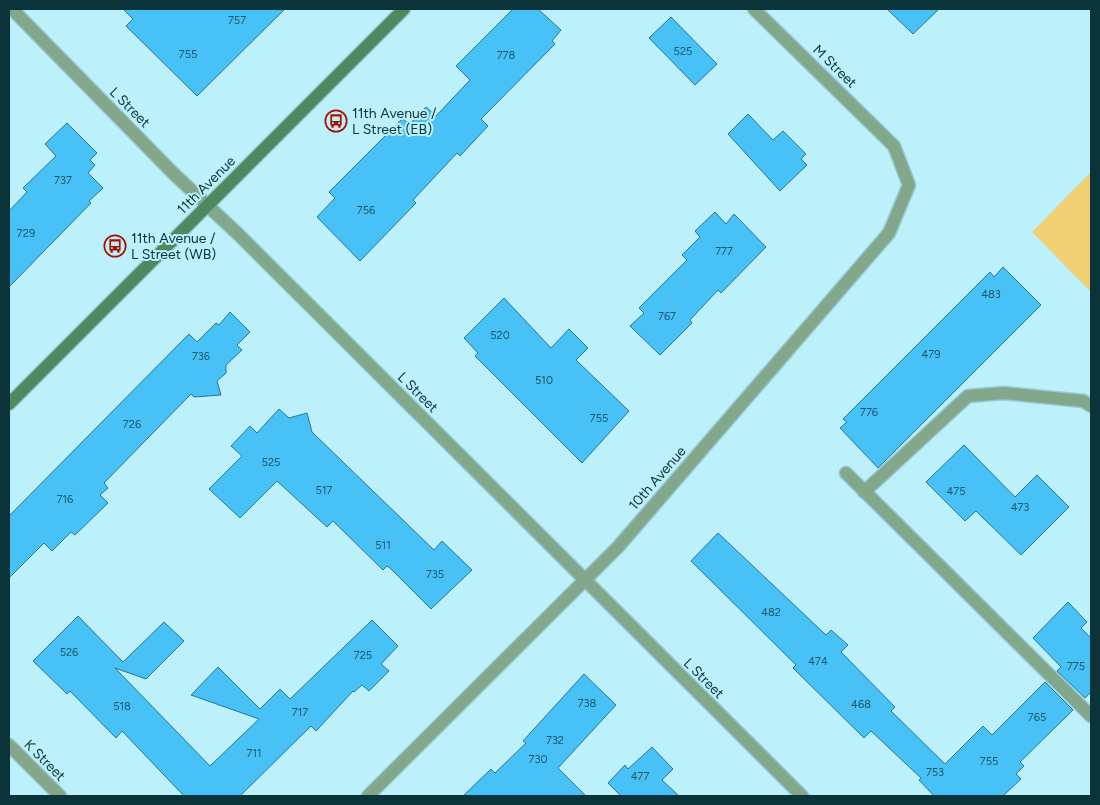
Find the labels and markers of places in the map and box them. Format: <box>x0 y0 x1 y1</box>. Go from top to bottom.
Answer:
place label: 11th Avenue / L Street (EB) <box>352 105 437 138</box>
bus stop icon: 11th Avenue / L Street (EB) <box>324 109 348 133</box>
place label: 11th Avenue / L Street (WB) <box>131 230 216 263</box>
bus stop icon: 11th Avenue / L Street (WB) <box>103 234 127 258</box>

